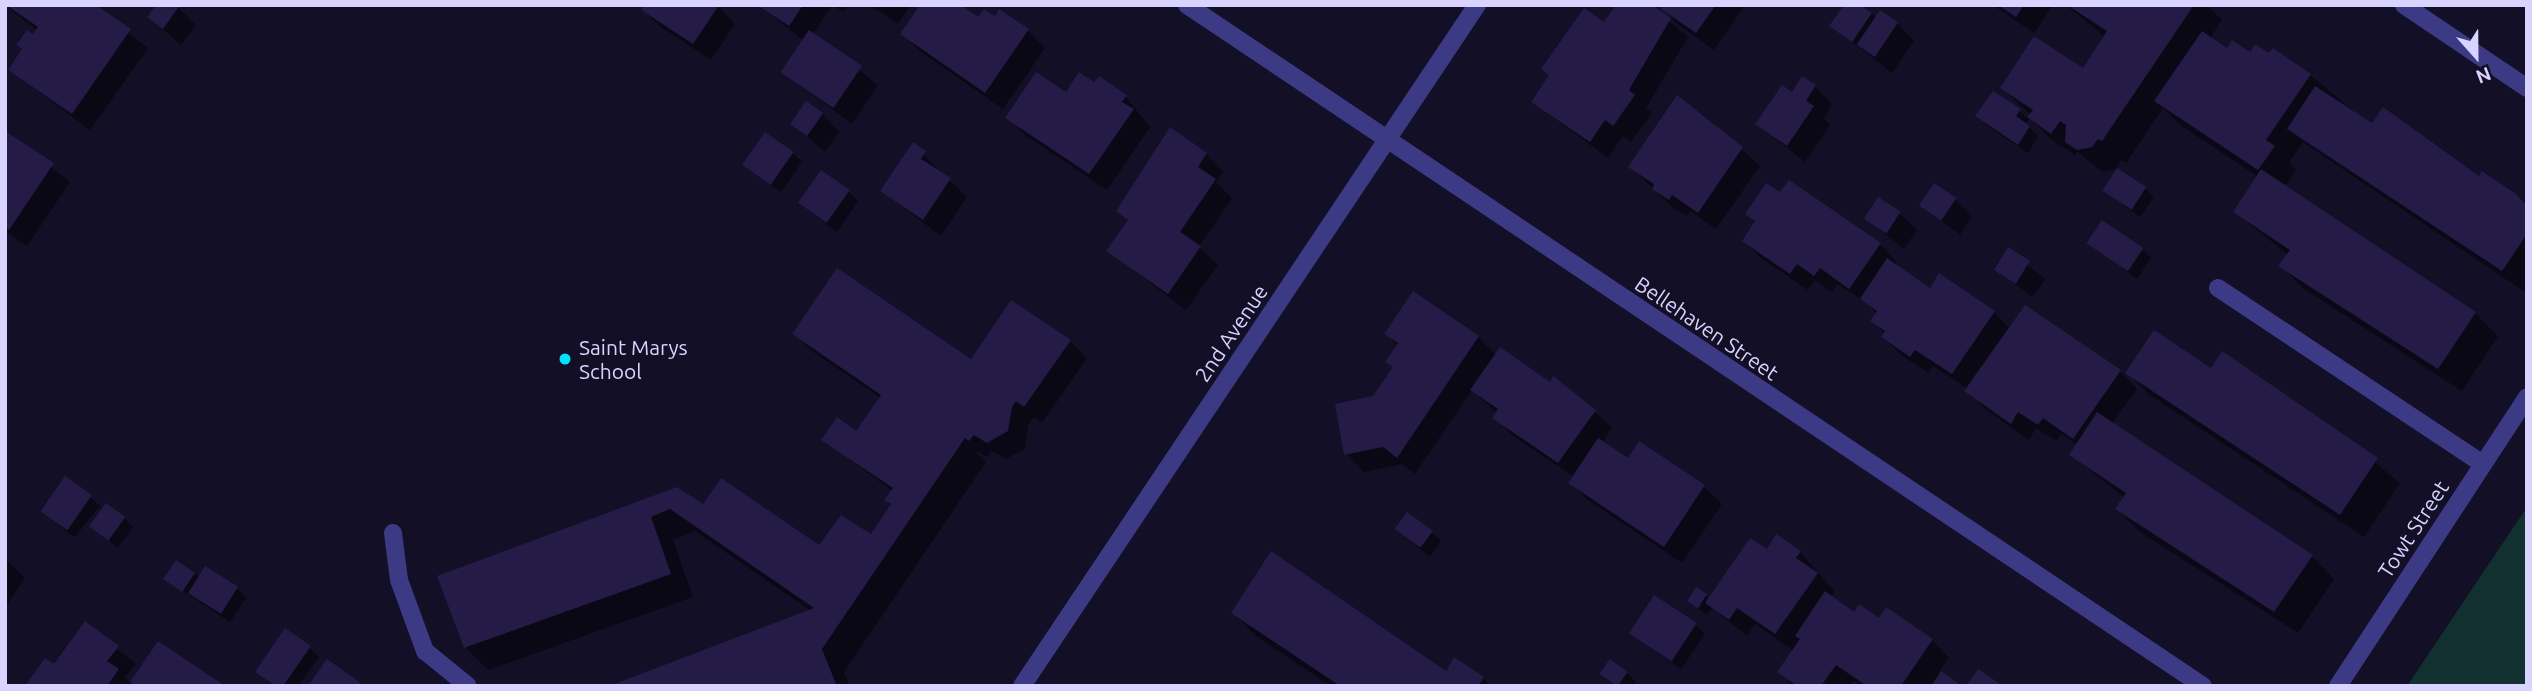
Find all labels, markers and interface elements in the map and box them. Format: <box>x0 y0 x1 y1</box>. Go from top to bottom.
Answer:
north arrow <box>2441 21 2511 91</box>
text: N <box>2473 63 2494 88</box>
street label: Bellehaven Street <box>1631 271 1783 385</box>
street label: 2nd Avenue <box>1189 280 1273 386</box>
place label: Saint Marys School <box>579 334 688 384</box>
marker: Saint Marys School <box>557 351 573 367</box>
street label: Towt Street <box>2372 476 2454 582</box>

